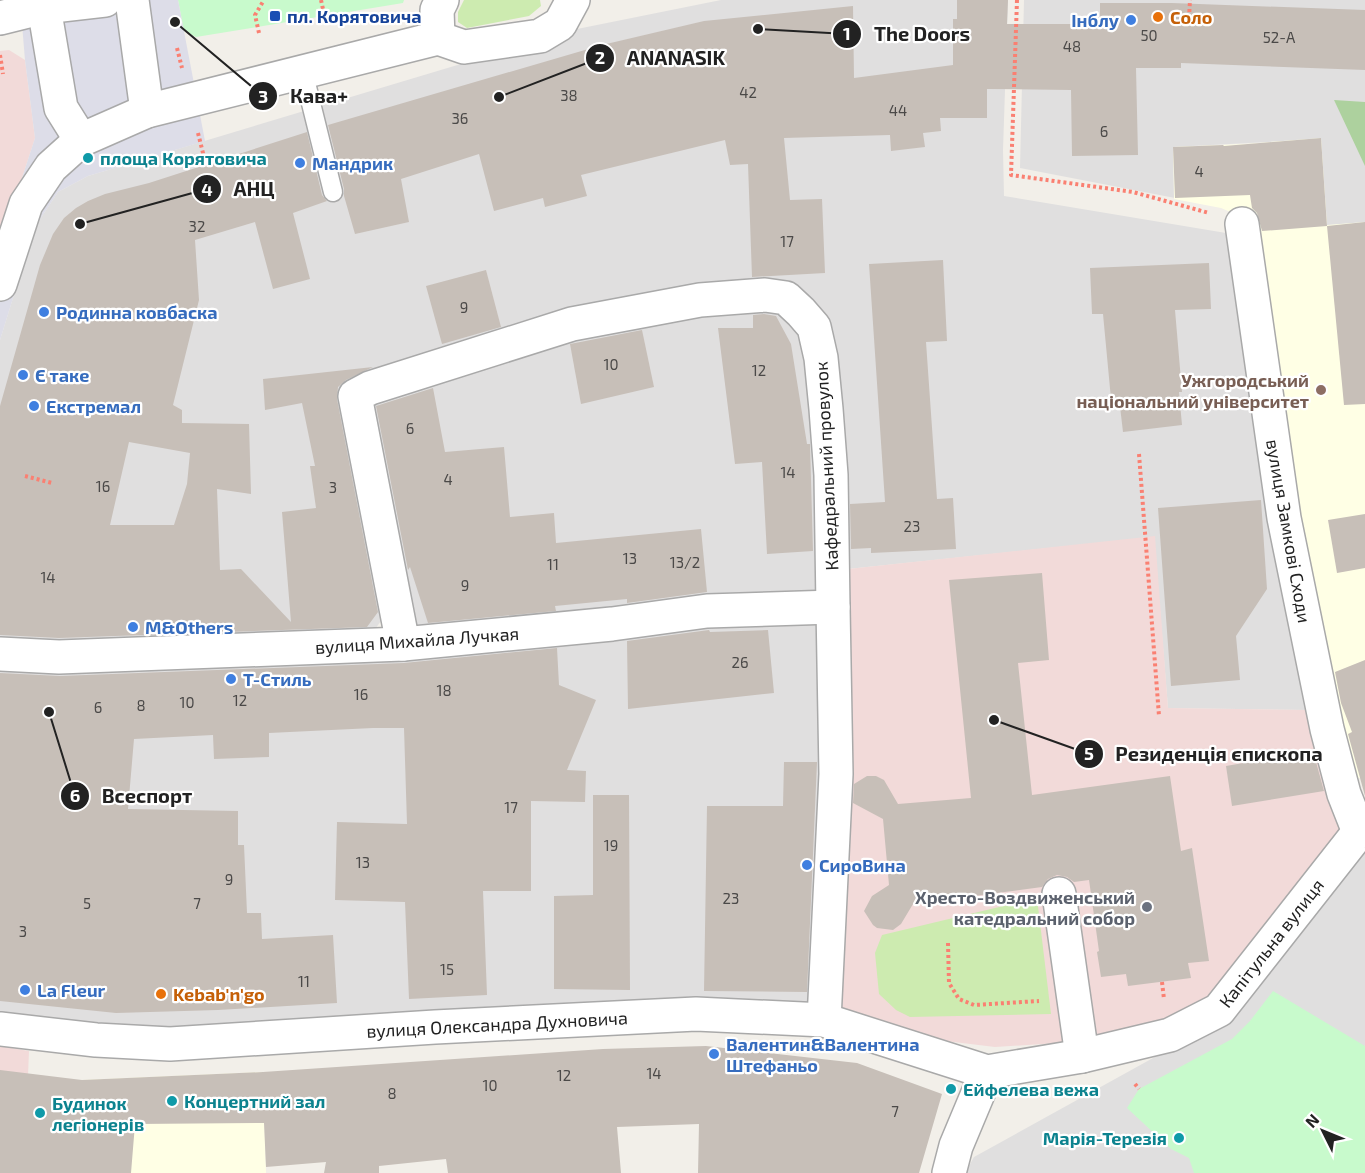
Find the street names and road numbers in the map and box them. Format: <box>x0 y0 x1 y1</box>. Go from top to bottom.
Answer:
street label: Кафедральний провулок <box>810 361 842 571</box>
street label: вулиця Замкові Сходи <box>1262 437 1316 625</box>
street label: вулиця Михайла Лучкая <box>314 622 520 658</box>
street label: Капітульна вулиця <box>1214 874 1328 1012</box>
street label: вулиця Олександра Духновича <box>366 1006 628 1042</box>

